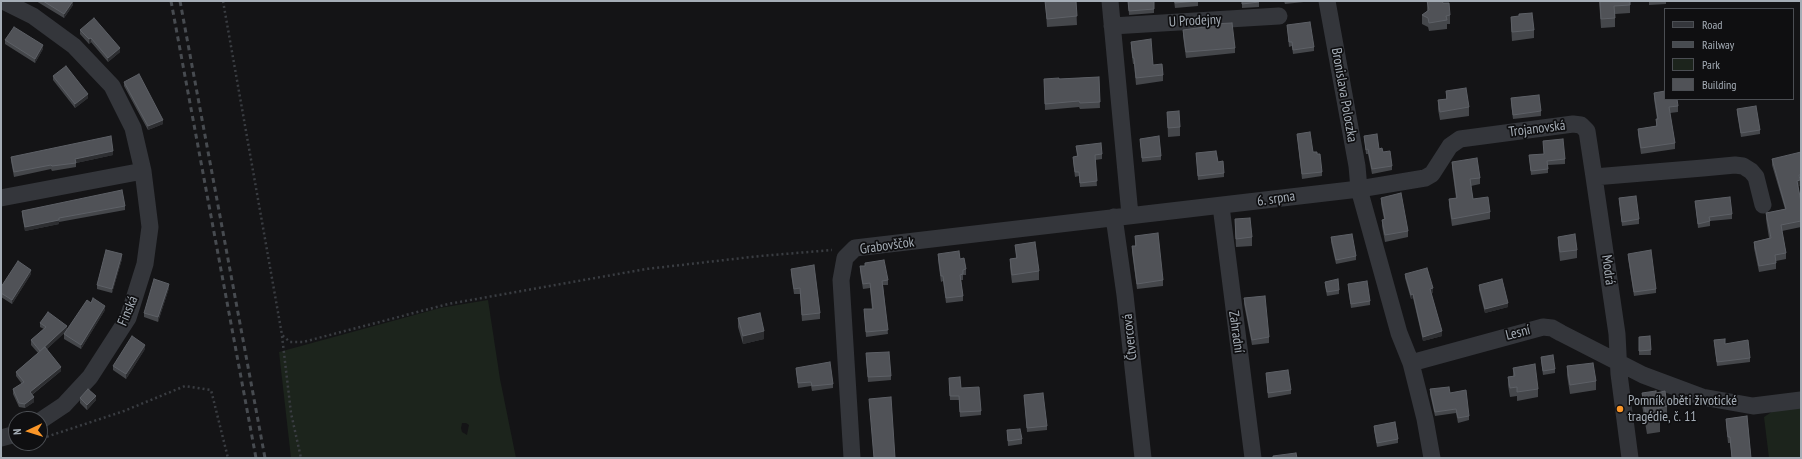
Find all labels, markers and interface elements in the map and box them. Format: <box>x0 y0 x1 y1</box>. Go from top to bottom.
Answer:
legend <box>1664 8 1794 100</box>
street label: U Prodejny <box>1168 11 1222 31</box>
text: Road <box>1702 17 1722 32</box>
text: Railway <box>1702 37 1734 52</box>
street label: Bronislava Poloczka <box>1327 47 1361 143</box>
text: Park <box>1702 57 1720 72</box>
text: Building <box>1702 77 1737 92</box>
street label: Trojanovská <box>1508 117 1566 141</box>
street label: 6. srpna <box>1256 188 1296 210</box>
street label: Grabovščok <box>859 234 915 258</box>
street label: Modrá <box>1598 254 1618 286</box>
street label: Finská <box>114 294 142 328</box>
street label: Zahradní <box>1225 310 1247 354</box>
street label: Čtvercová <box>1119 313 1141 361</box>
street label: Lesní <box>1504 322 1532 344</box>
place label: Pomník oběti životické tragédie, č. 11 <box>1628 393 1737 426</box>
marker: Pomník oběti životické tragédie, č. 11 <box>1615 404 1625 414</box>
north arrow <box>8 411 48 451</box>
text: N <box>10 428 24 435</box>

